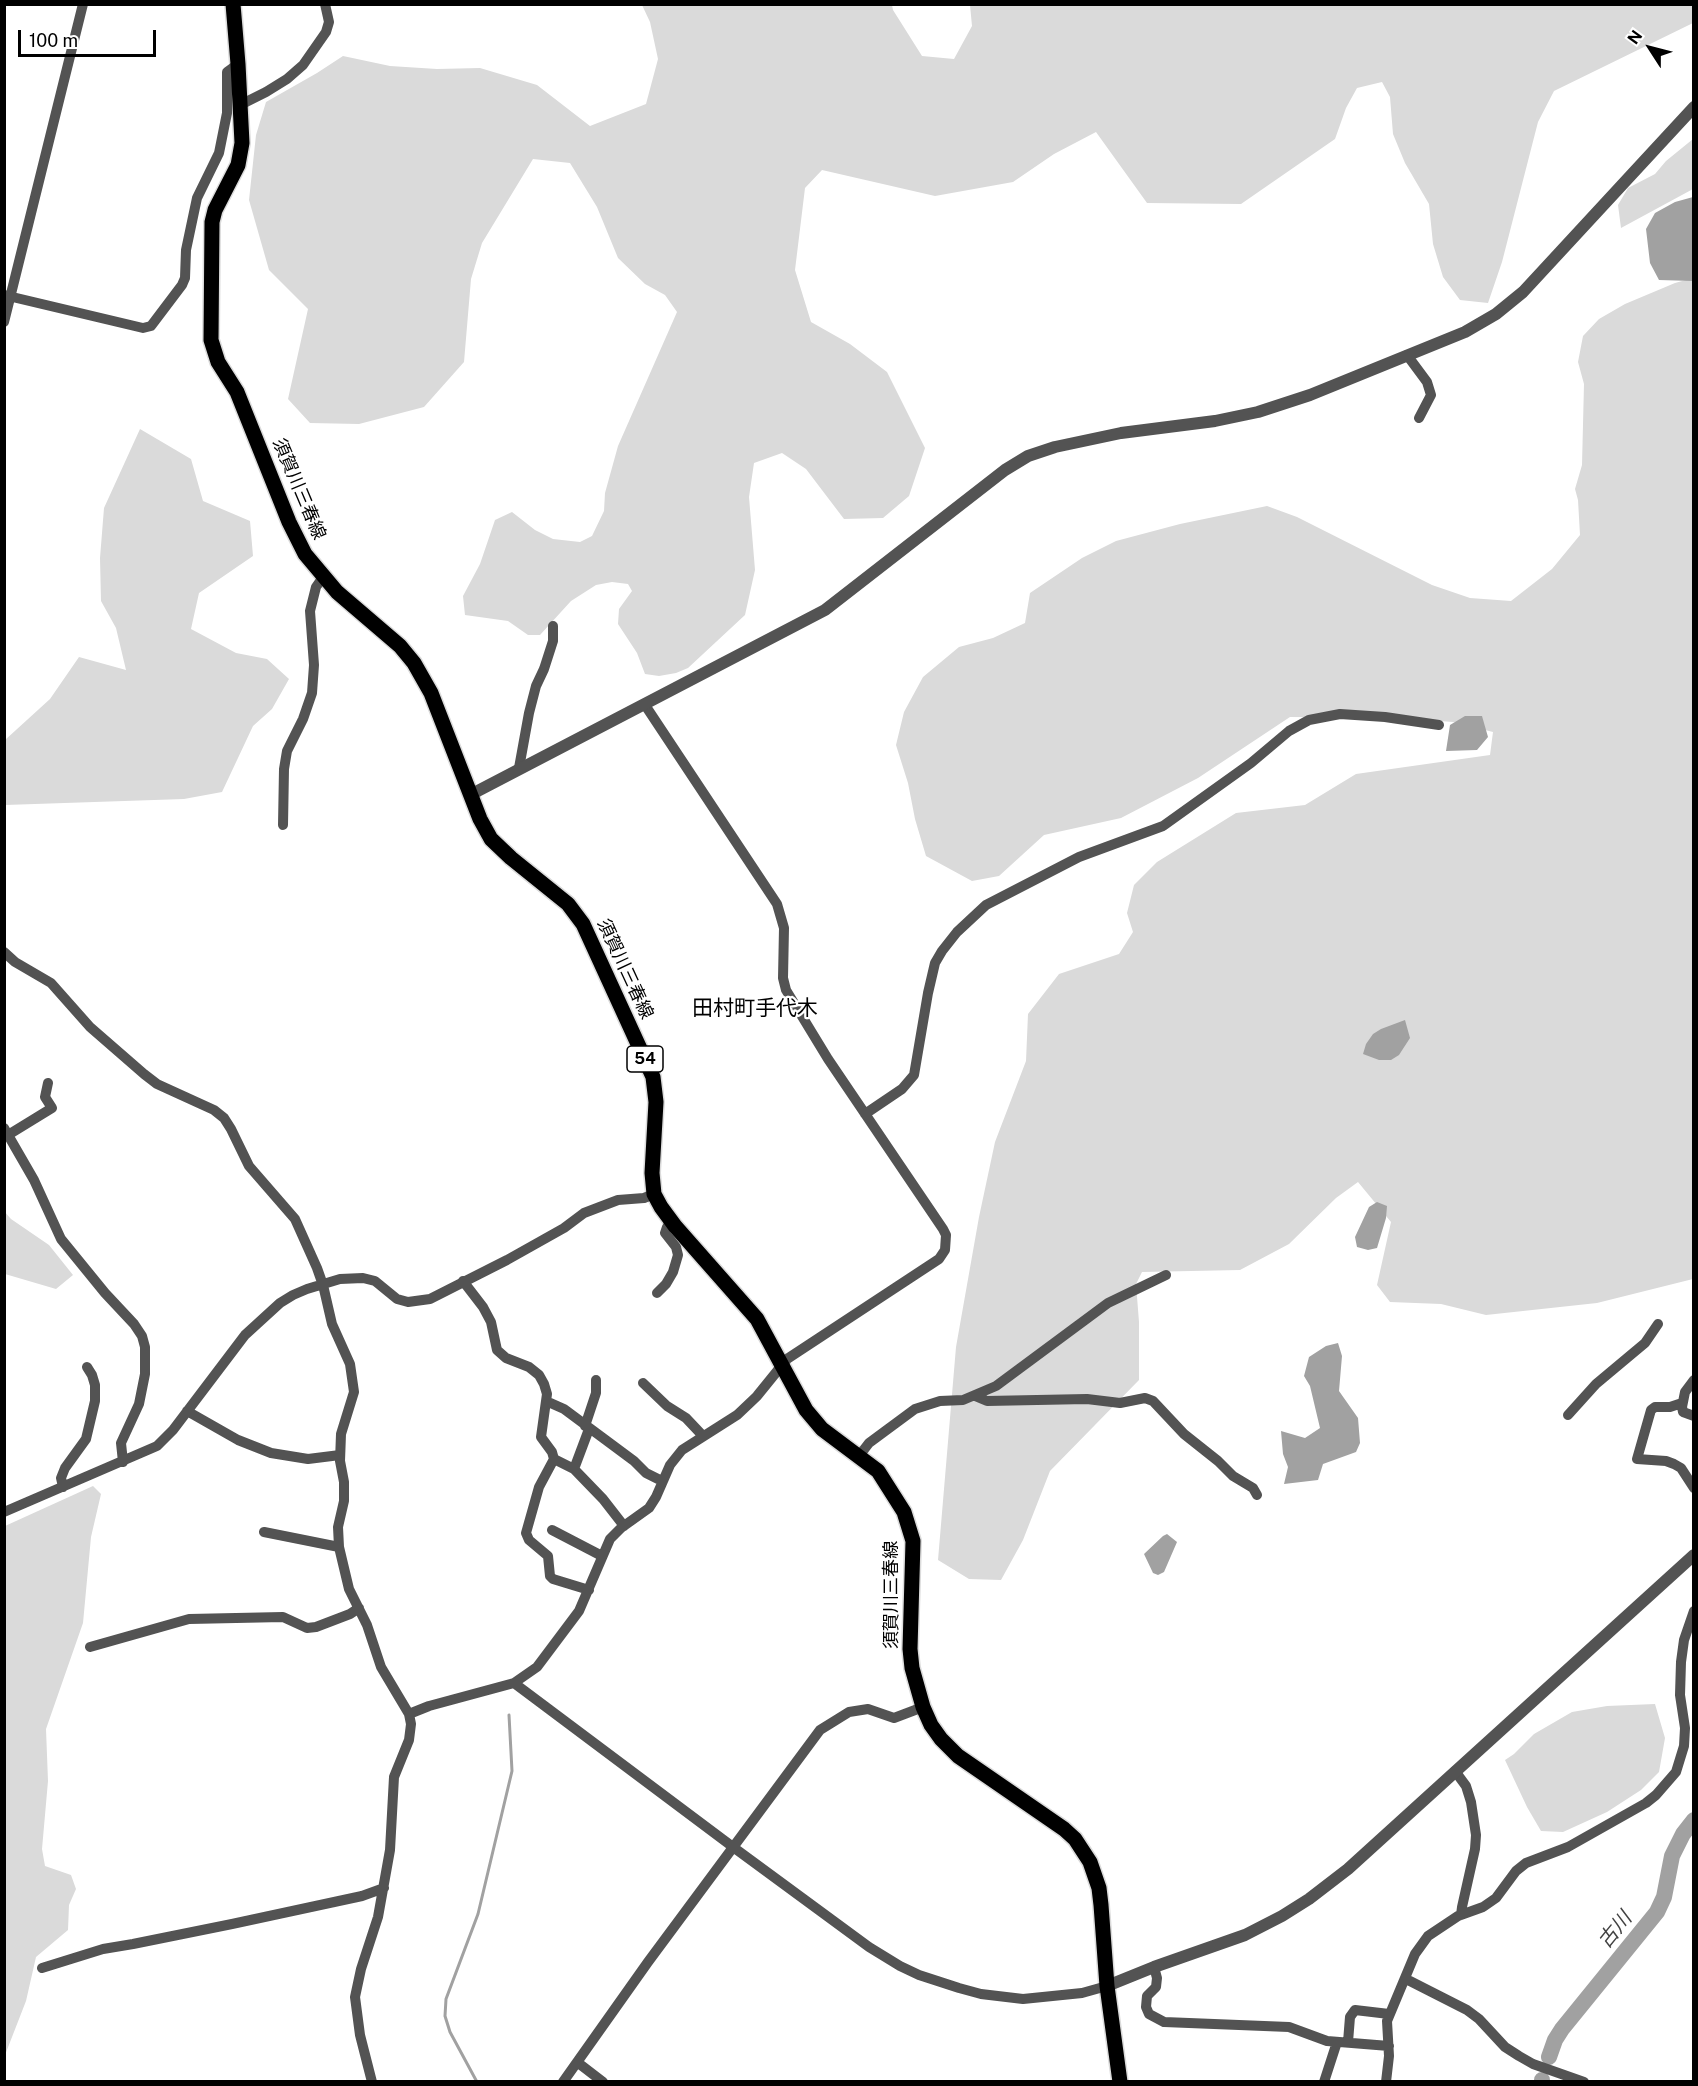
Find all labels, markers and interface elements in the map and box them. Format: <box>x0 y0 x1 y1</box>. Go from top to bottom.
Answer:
scale bar <box>21 18 159 56</box>
north arrow <box>1620 18 1680 78</box>
text: N <box>1624 26 1646 48</box>
text: 100 m <box>29 30 78 51</box>
street label: 須賀川三春線 <box>268 435 330 543</box>
street label: 須賀川三春線 <box>592 915 658 1023</box>
district label: 田村町手代木 <box>692 996 818 1022</box>
road number: 54 <box>627 1046 663 1072</box>
street label: 須賀川三春線 <box>880 1541 902 1649</box>
water label: 古川 <box>1593 1907 1637 1953</box>

